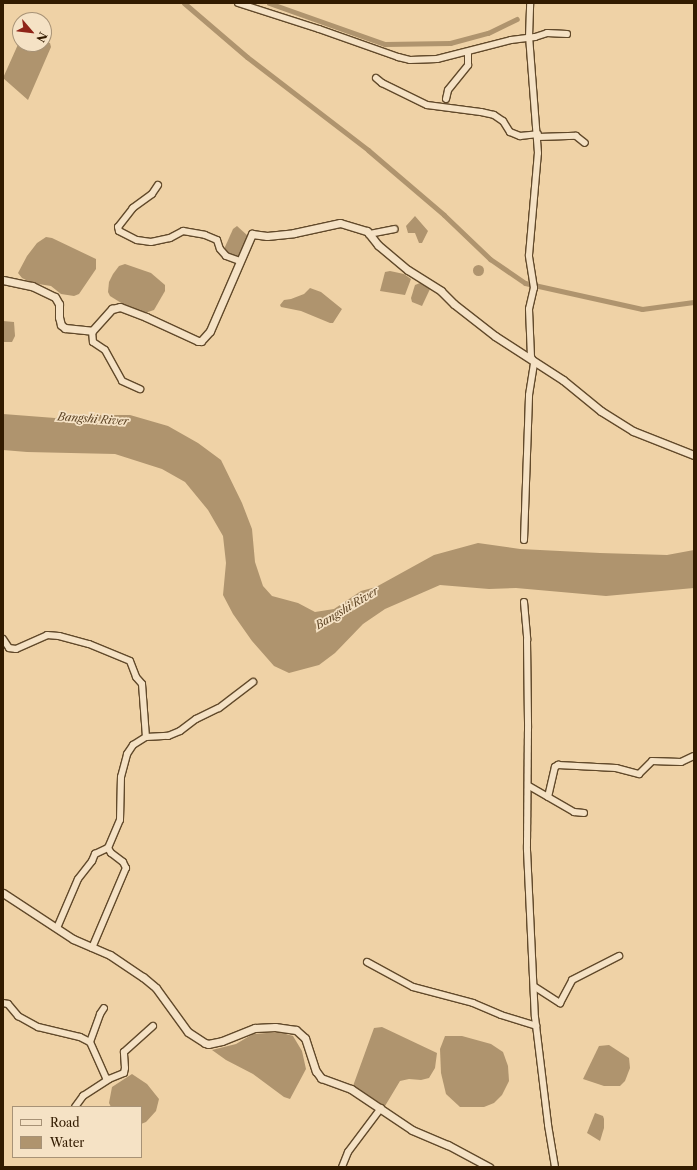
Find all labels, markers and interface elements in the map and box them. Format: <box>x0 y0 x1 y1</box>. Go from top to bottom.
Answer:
north arrow <box>12 12 52 52</box>
text: N <box>33 30 50 45</box>
water label: Bangshi River <box>57 410 129 428</box>
water label: Bangshi River <box>313 584 381 632</box>
legend <box>12 1106 142 1158</box>
text: Road <box>50 1115 80 1130</box>
text: Water <box>50 1135 84 1150</box>

